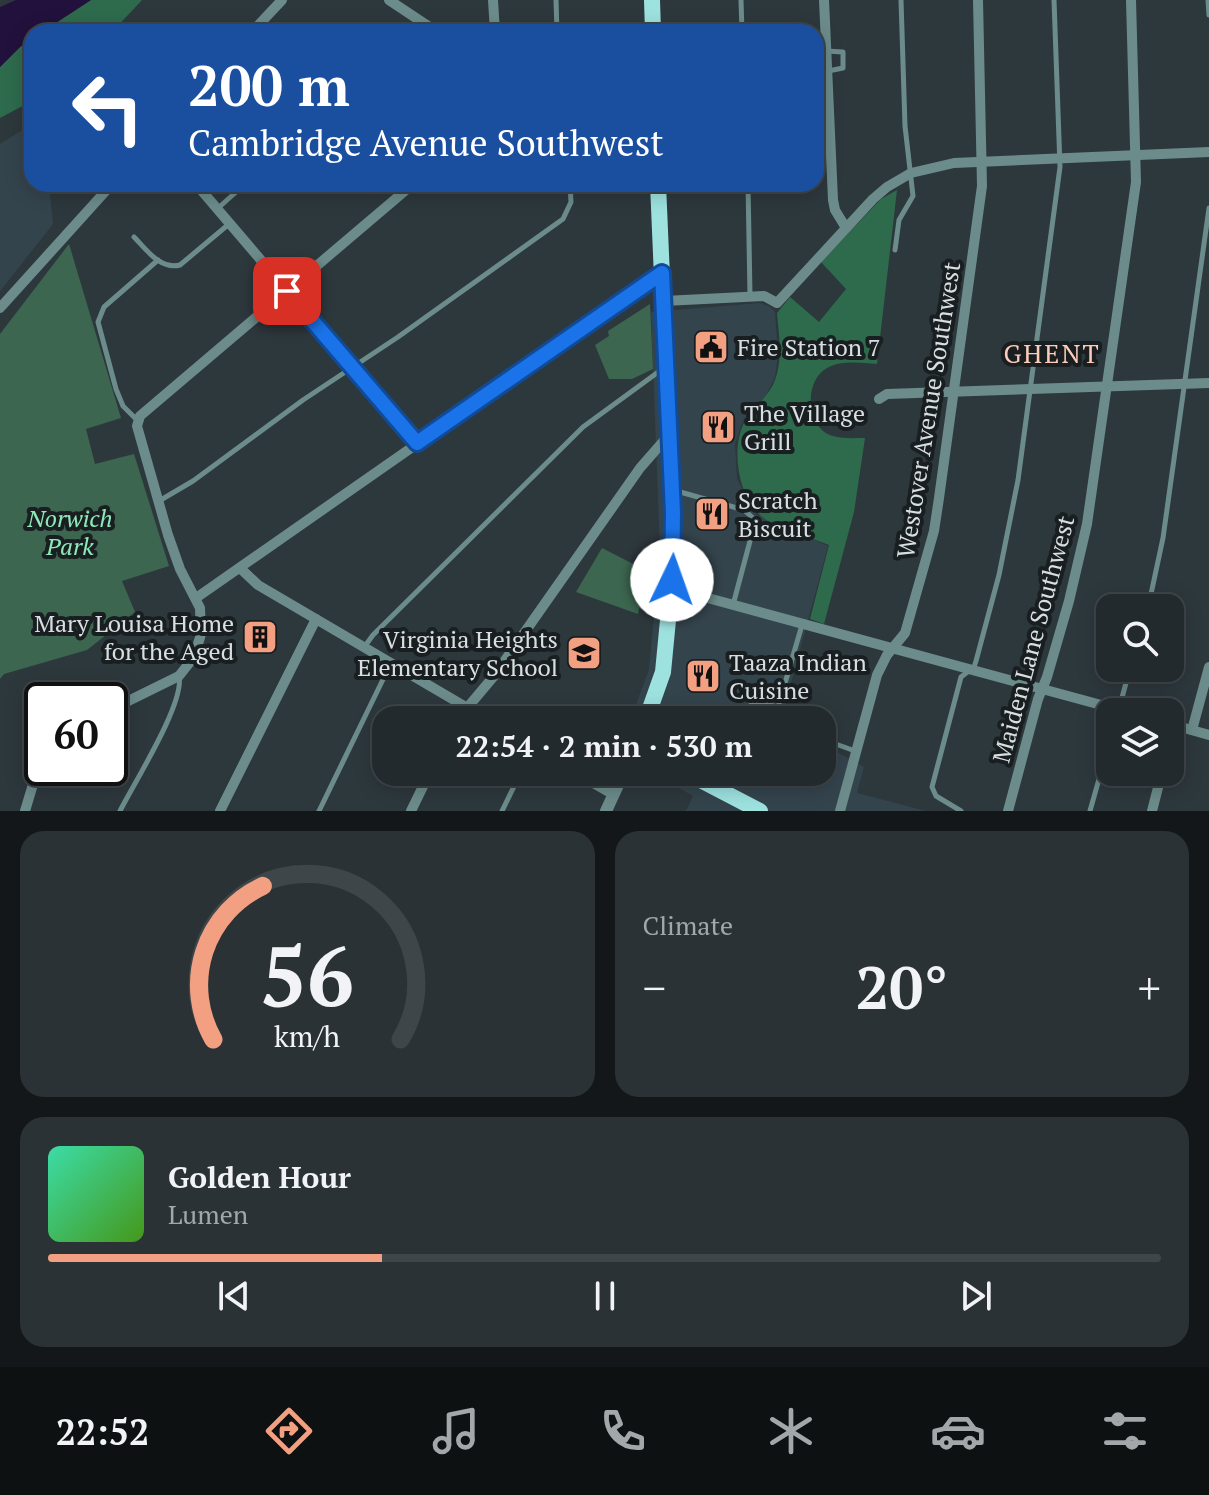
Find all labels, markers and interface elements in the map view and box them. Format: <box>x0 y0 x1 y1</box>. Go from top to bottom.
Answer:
text: 200 m <box>188 48 350 122</box>
icon: left <box>56 56 160 160</box>
text: Cambridge Avenue Southwest <box>188 119 664 166</box>
pin <box>253 257 321 325</box>
street label: Westover Avenue Southwest <box>889 260 967 560</box>
icon: arrive <box>265 269 309 313</box>
public building icon: Fire Station 7 <box>692 328 730 366</box>
place label: Fire Station 7 <box>737 331 881 363</box>
district label: GHENT <box>1003 336 1101 370</box>
place label: The Village Grill <box>744 397 865 457</box>
restaurant icon: The Village Grill <box>699 408 737 446</box>
place label: Scratch Biscuit <box>738 484 818 544</box>
restaurant icon: Scratch Biscuit <box>693 495 731 533</box>
park label: Norwich Park <box>26 502 113 562</box>
street label: Maiden Lane Southwest <box>985 512 1081 766</box>
position arrow <box>630 538 714 622</box>
map controls <box>1096 594 1184 786</box>
button: search <box>1096 594 1184 682</box>
place label: Mary Louisa Home for the Aged <box>34 607 234 667</box>
building icon: Mary Louisa Home for the Aged <box>241 618 279 656</box>
place label: Virginia Heights Elementary School <box>357 623 558 683</box>
school or university icon: Virginia Heights Elementary School <box>565 634 603 672</box>
place label: Taaza Indian Cuisine <box>729 646 867 706</box>
restaurant icon: Taaza Indian Cuisine <box>684 657 722 695</box>
speed limit sign: 60 <box>24 682 128 786</box>
button: layers <box>1096 698 1184 786</box>
text: 22:54 · 2 min · 530 m <box>456 726 752 766</box>
text: Climate <box>643 908 733 942</box>
text: 56 <box>260 920 354 1030</box>
text: 20° <box>855 947 948 1026</box>
text: − <box>643 958 666 1017</box>
text: + <box>1138 958 1161 1017</box>
text: km/h <box>274 1017 340 1055</box>
text: Golden Hour <box>168 1157 351 1197</box>
text: Lumen <box>168 1197 248 1231</box>
icon: previous <box>212 1274 256 1318</box>
icon: pause <box>583 1274 627 1318</box>
icon: next <box>954 1274 998 1318</box>
icon: directions <box>261 1403 317 1459</box>
icon: music <box>428 1403 484 1459</box>
icon: phone <box>595 1403 651 1459</box>
icon: climate <box>763 1403 819 1459</box>
icon: car <box>930 1403 986 1459</box>
icon: filters <box>1097 1403 1153 1459</box>
text: 22:52 <box>56 1408 149 1455</box>

